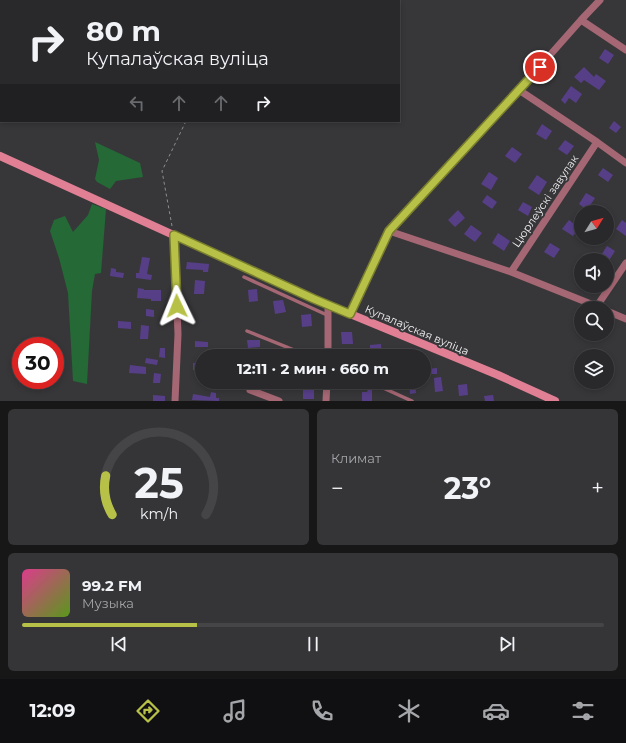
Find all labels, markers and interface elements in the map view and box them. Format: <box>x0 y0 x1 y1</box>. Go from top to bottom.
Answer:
text: 80 m <box>86 14 161 48</box>
icon: right <box>20 16 72 68</box>
text: Купалаўская вуліца <box>86 48 269 70</box>
pin <box>523 50 557 84</box>
icon: arrive <box>529 56 551 78</box>
icon: left <box>126 92 148 114</box>
icon: ahead <box>168 92 190 114</box>
icon: ahead <box>210 92 232 114</box>
icon: right <box>252 92 274 114</box>
street label: Цюрлеўскі завулак <box>509 151 582 250</box>
north arrow <box>574 205 614 245</box>
map controls <box>574 205 614 389</box>
button: sound <box>574 253 614 293</box>
position arrow <box>156 285 198 327</box>
button: search <box>574 301 614 341</box>
street label: Купалаўская вуліца <box>363 302 471 358</box>
speed limit sign: 30 <box>12 337 64 389</box>
button: layers <box>574 349 614 389</box>
text: 12:11 · 2 мин · 660 m <box>237 359 389 378</box>
text: Климат <box>331 450 381 466</box>
text: 25 <box>134 458 183 508</box>
text: 23° <box>444 470 491 507</box>
text: − <box>331 475 344 502</box>
text: + <box>591 475 604 502</box>
text: km/h <box>139 505 178 523</box>
text: 99.2 FM <box>82 576 142 595</box>
text: Музыка <box>82 595 134 611</box>
icon: previous <box>108 633 130 655</box>
icon: pause <box>302 633 324 655</box>
icon: next <box>496 633 518 655</box>
icon: directions <box>134 697 162 725</box>
icon: music <box>221 697 249 725</box>
icon: phone <box>308 697 336 725</box>
icon: climate <box>395 697 423 725</box>
icon: car <box>482 697 510 725</box>
icon: filters <box>569 697 597 725</box>
text: 12:09 <box>29 700 76 722</box>

